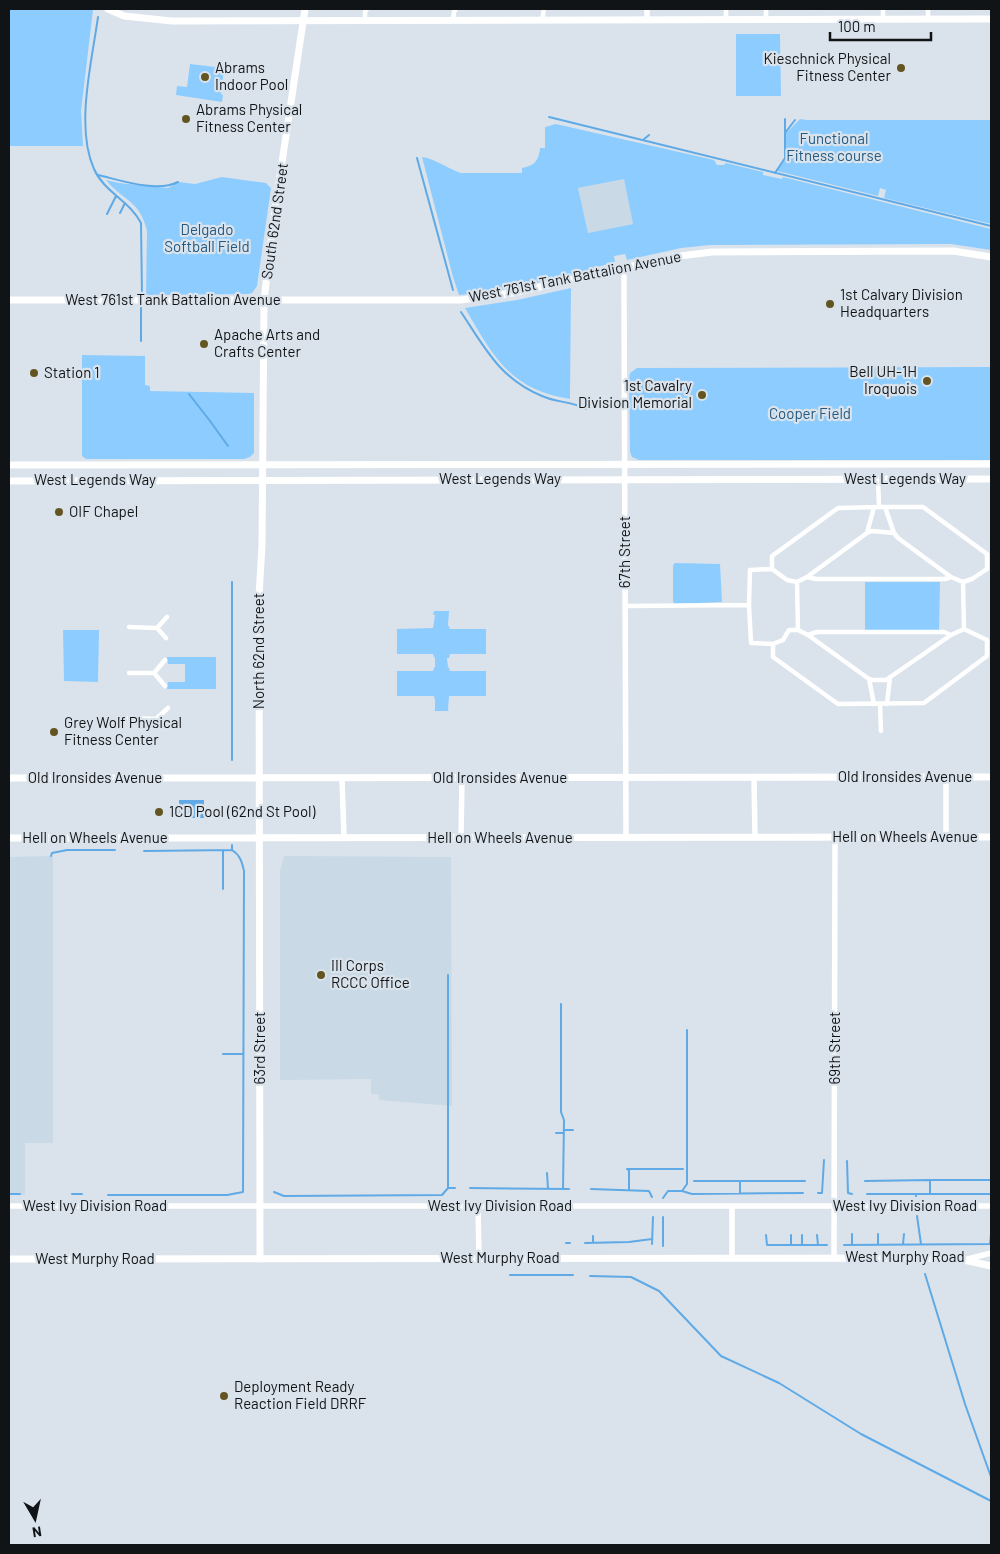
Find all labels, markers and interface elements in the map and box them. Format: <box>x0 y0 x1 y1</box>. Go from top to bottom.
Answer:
scale bar <box>830 10 931 42</box>
text: 100 m <box>838 17 876 35</box>
place label: Kieschnick Physical Fitness Center <box>764 49 892 84</box>
place label: Abrams Indoor Pool <box>215 58 288 93</box>
marker: Kieschnick Physical Fitness Center <box>895 62 907 74</box>
marker: Abrams Indoor Pool <box>199 71 211 83</box>
place label: Abrams Physical Fitness Center <box>196 100 302 135</box>
marker: Abrams Physical Fitness Center <box>180 113 192 125</box>
park label: Functional Fitness course <box>786 129 882 164</box>
street label: South 62nd Street <box>257 161 291 280</box>
park label: Delgado Softball Field <box>164 220 250 255</box>
street label: West 761st Tank Battalion Avenue <box>467 247 682 305</box>
place label: 1st Calvary Division Headquarters <box>840 285 963 320</box>
street label: West 761st Tank Battalion Avenue <box>65 290 281 308</box>
marker: 1st Calvary Division Headquarters <box>824 298 836 310</box>
place label: Apache Arts and Crafts Center <box>214 325 320 360</box>
marker: Apache Arts and Crafts Center <box>198 338 210 350</box>
place label: Bell UH-1H Iroquois <box>849 362 917 397</box>
place label: Station 1 <box>44 363 100 381</box>
marker: Station 1 <box>28 367 40 379</box>
marker: Bell UH-1H Iroquois <box>921 375 933 387</box>
place label: 1st Cavalry Division Memorial <box>578 376 692 411</box>
marker: 1st Cavalry Division Memorial <box>696 389 708 401</box>
park label: Cooper Field <box>769 404 851 422</box>
street label: West Legends Way <box>439 469 561 487</box>
street label: West Legends Way <box>844 469 966 487</box>
street label: West Legends Way <box>34 470 156 488</box>
place label: OIF Chapel <box>69 502 138 520</box>
marker: OIF Chapel <box>53 506 65 518</box>
street label: 67th Street <box>615 516 633 588</box>
street label: North 62nd Street <box>249 593 267 709</box>
place label: Grey Wolf Physical Fitness Center <box>64 713 182 748</box>
marker: Grey Wolf Physical Fitness Center <box>48 726 60 738</box>
street label: Old Ironsides Avenue <box>838 767 972 785</box>
street label: Old Ironsides Avenue <box>28 768 162 786</box>
street label: Old Ironsides Avenue <box>433 768 567 786</box>
place label: 1CD Pool (62nd St Pool) <box>169 802 316 820</box>
marker: 1CD Pool (62nd St Pool) <box>153 806 165 818</box>
street label: Hell on Wheels Avenue <box>832 827 978 845</box>
street label: Hell on Wheels Avenue <box>22 828 168 846</box>
street label: Hell on Wheels Avenue <box>427 828 573 846</box>
place label: III Corps RCCC Office <box>331 956 410 991</box>
marker: III Corps RCCC Office <box>315 969 327 981</box>
street label: 69th Street <box>825 1011 843 1085</box>
street label: 63rd Street <box>250 1012 268 1084</box>
street label: West Ivy Division Road <box>23 1196 167 1214</box>
street label: West Ivy Division Road <box>428 1196 572 1214</box>
street label: West Ivy Division Road <box>833 1196 977 1214</box>
street label: West Murphy Road <box>845 1247 965 1265</box>
street label: West Murphy Road <box>440 1248 560 1266</box>
street label: West Murphy Road <box>35 1249 155 1267</box>
place label: Deployment Ready Reaction Field DRRF <box>234 1377 367 1412</box>
marker: Deployment Ready Reaction Field DRRF <box>218 1390 230 1402</box>
north arrow <box>10 1494 60 1544</box>
text: N <box>31 1523 43 1541</box>

